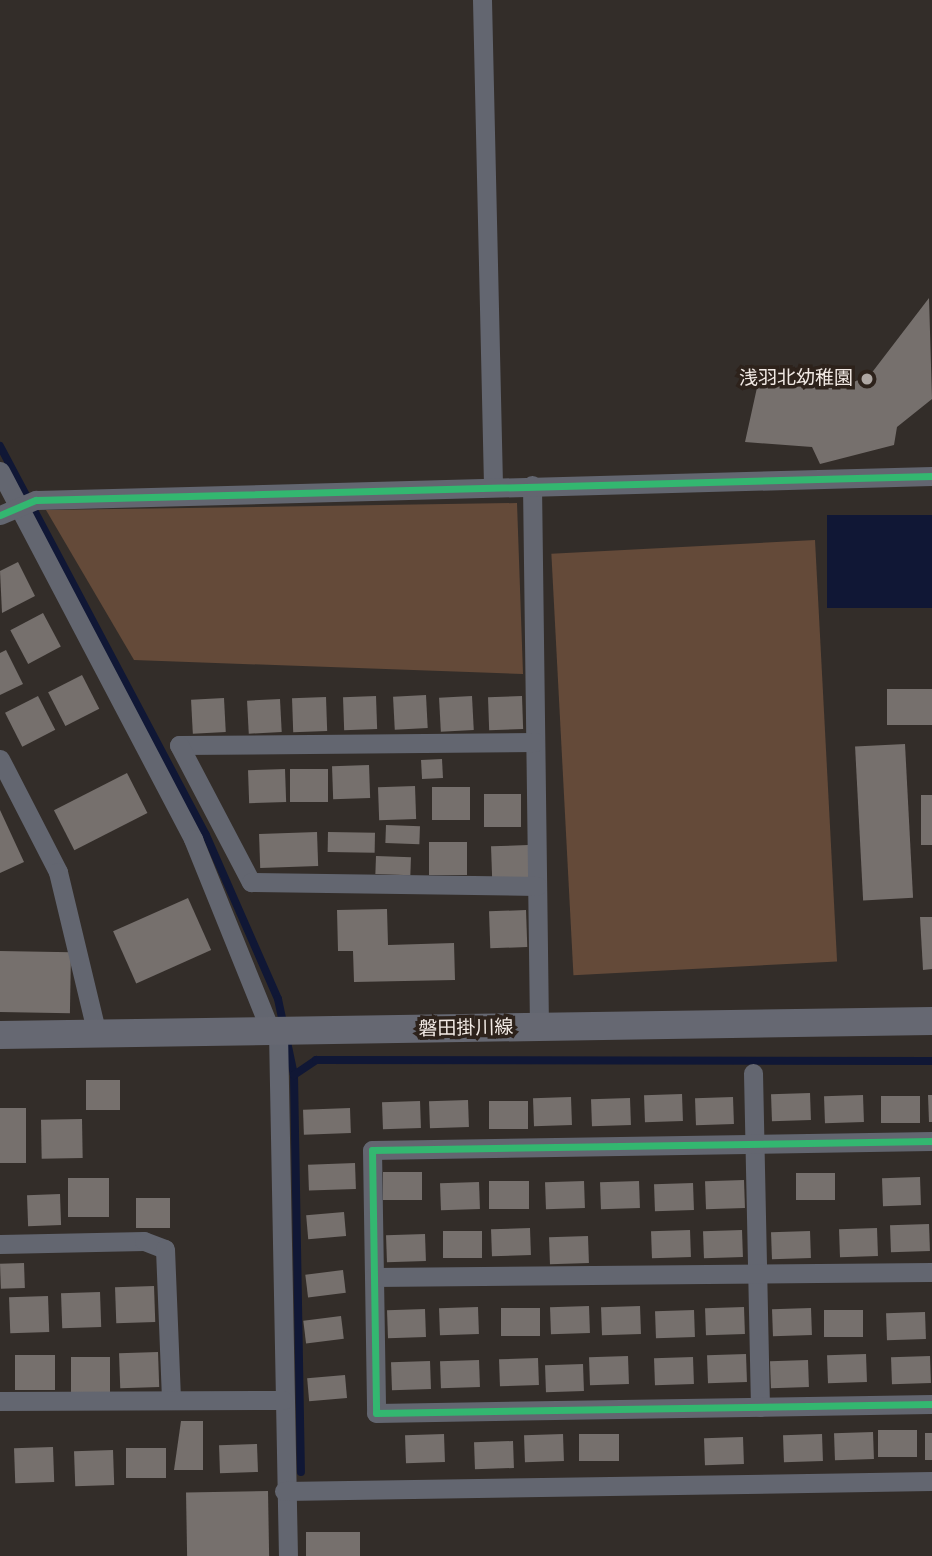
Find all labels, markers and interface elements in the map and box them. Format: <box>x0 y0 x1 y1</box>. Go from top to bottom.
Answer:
place label: 浅羽北幼稚園 <box>739 368 853 390</box>
marker: 浅羽北幼稚園 <box>859 371 875 387</box>
street label: 磐田掛川線 <box>418 1017 514 1041</box>

